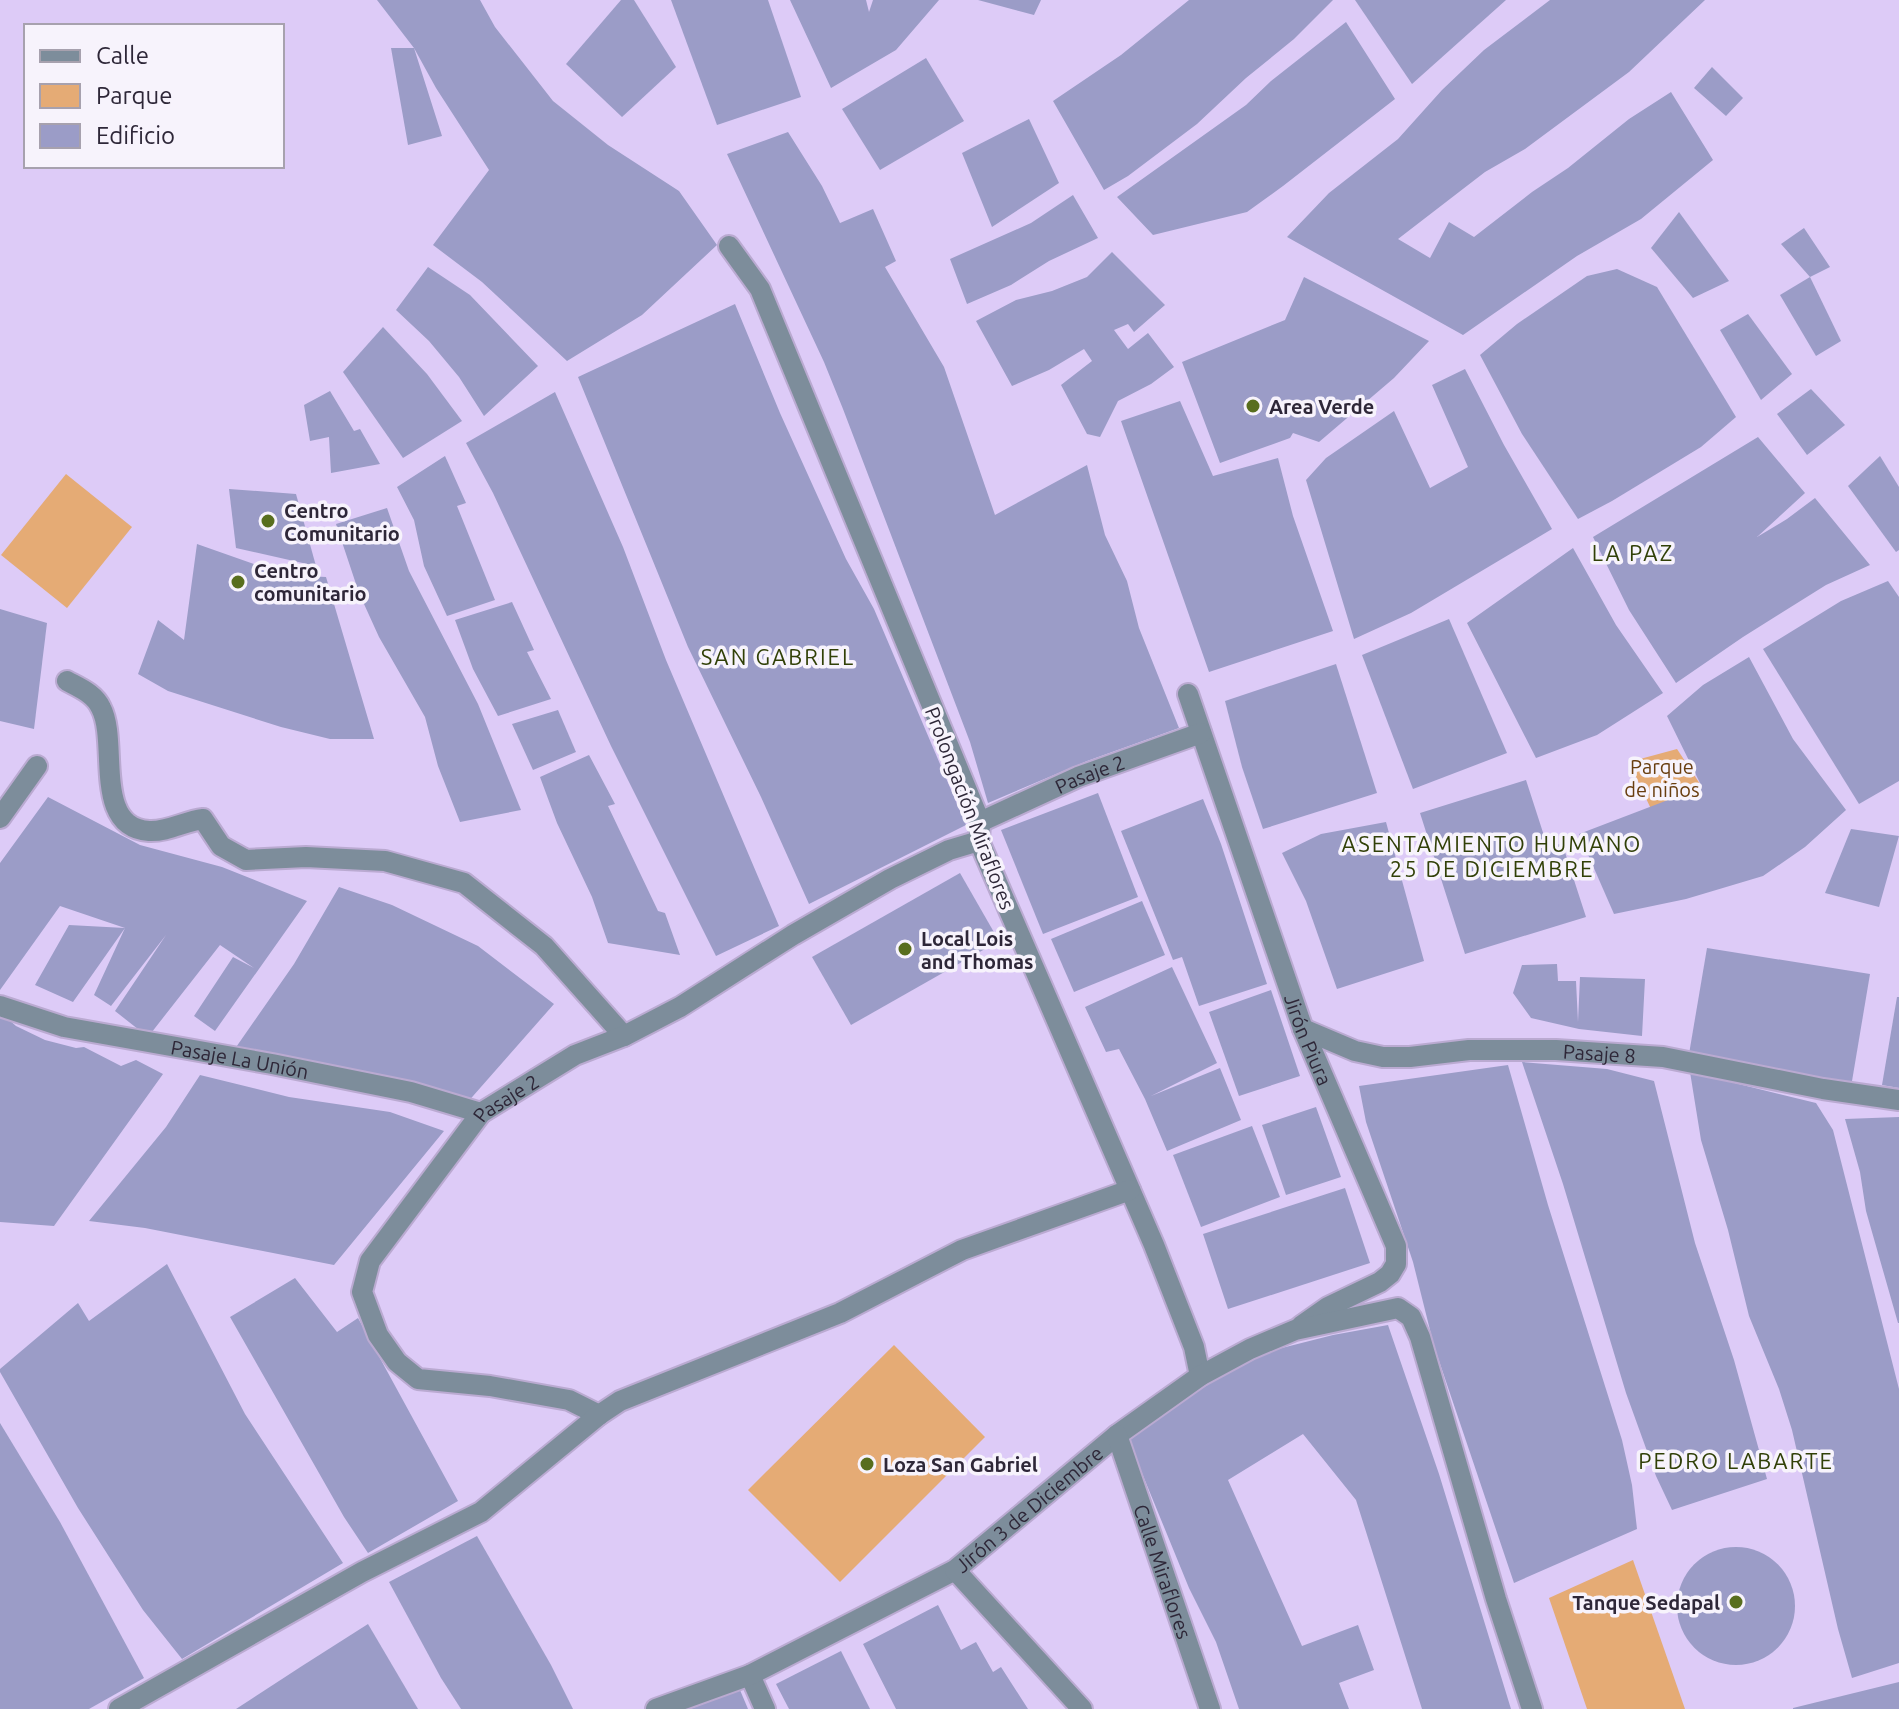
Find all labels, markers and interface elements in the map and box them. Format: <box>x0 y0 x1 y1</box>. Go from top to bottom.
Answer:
legend <box>24 24 284 168</box>
text: Calle <box>96 42 149 69</box>
text: Parque <box>96 82 173 109</box>
text: Edificio <box>96 122 175 149</box>
place label: Area Verde <box>1269 395 1374 418</box>
marker: Area Verde <box>1244 397 1262 415</box>
place label: Centro Comunitario <box>284 499 400 545</box>
marker: Centro Comunitario <box>259 512 277 530</box>
district label: LA PAZ <box>1592 540 1674 565</box>
place label: Centro comunitario <box>254 559 367 605</box>
marker: Centro comunitario <box>229 573 247 591</box>
district label: SAN GABRIEL <box>701 644 855 669</box>
street label: Prolongación Miraflores <box>921 703 1019 913</box>
street label: Pasaje 2 <box>1051 750 1128 798</box>
park label: Parque de niños <box>1624 755 1700 801</box>
district label: ASENTAMIENTO HUMANO 25 DE DICIEMBRE <box>1342 831 1642 881</box>
place label: Local Lois and Thomas <box>921 927 1034 973</box>
marker: Local Lois and Thomas <box>896 940 914 958</box>
street label: Jirón Piura <box>1280 991 1337 1089</box>
street label: Pasaje La Unión <box>169 1035 311 1083</box>
street label: Pasaje 8 <box>1562 1039 1636 1067</box>
street label: Pasaje 2 <box>467 1069 543 1126</box>
street label: Jirón 3 de Diciembre <box>950 1441 1107 1577</box>
district label: PEDRO LABARTE <box>1638 1448 1834 1473</box>
place label: Loza San Gabriel <box>883 1453 1038 1476</box>
marker: Loza San Gabriel <box>858 1455 876 1473</box>
street label: Calle Miraflores <box>1130 1501 1197 1642</box>
place label: Tanque Sedapal <box>1572 1591 1720 1614</box>
marker: Tanque Sedapal <box>1727 1593 1745 1611</box>

